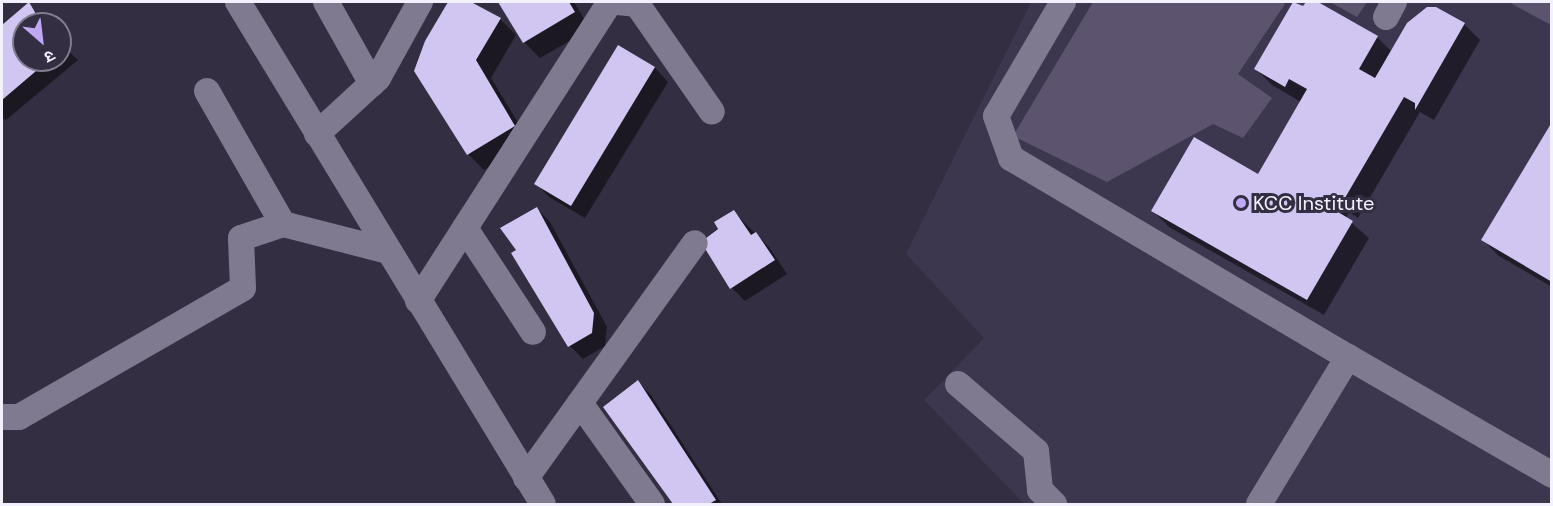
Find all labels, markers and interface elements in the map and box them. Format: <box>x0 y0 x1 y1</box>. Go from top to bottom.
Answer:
north arrow <box>12 12 72 72</box>
text: उ <box>41 45 59 68</box>
place label: KCC Institute <box>1253 191 1374 215</box>
marker: KCC Institute <box>1234 196 1248 210</box>

